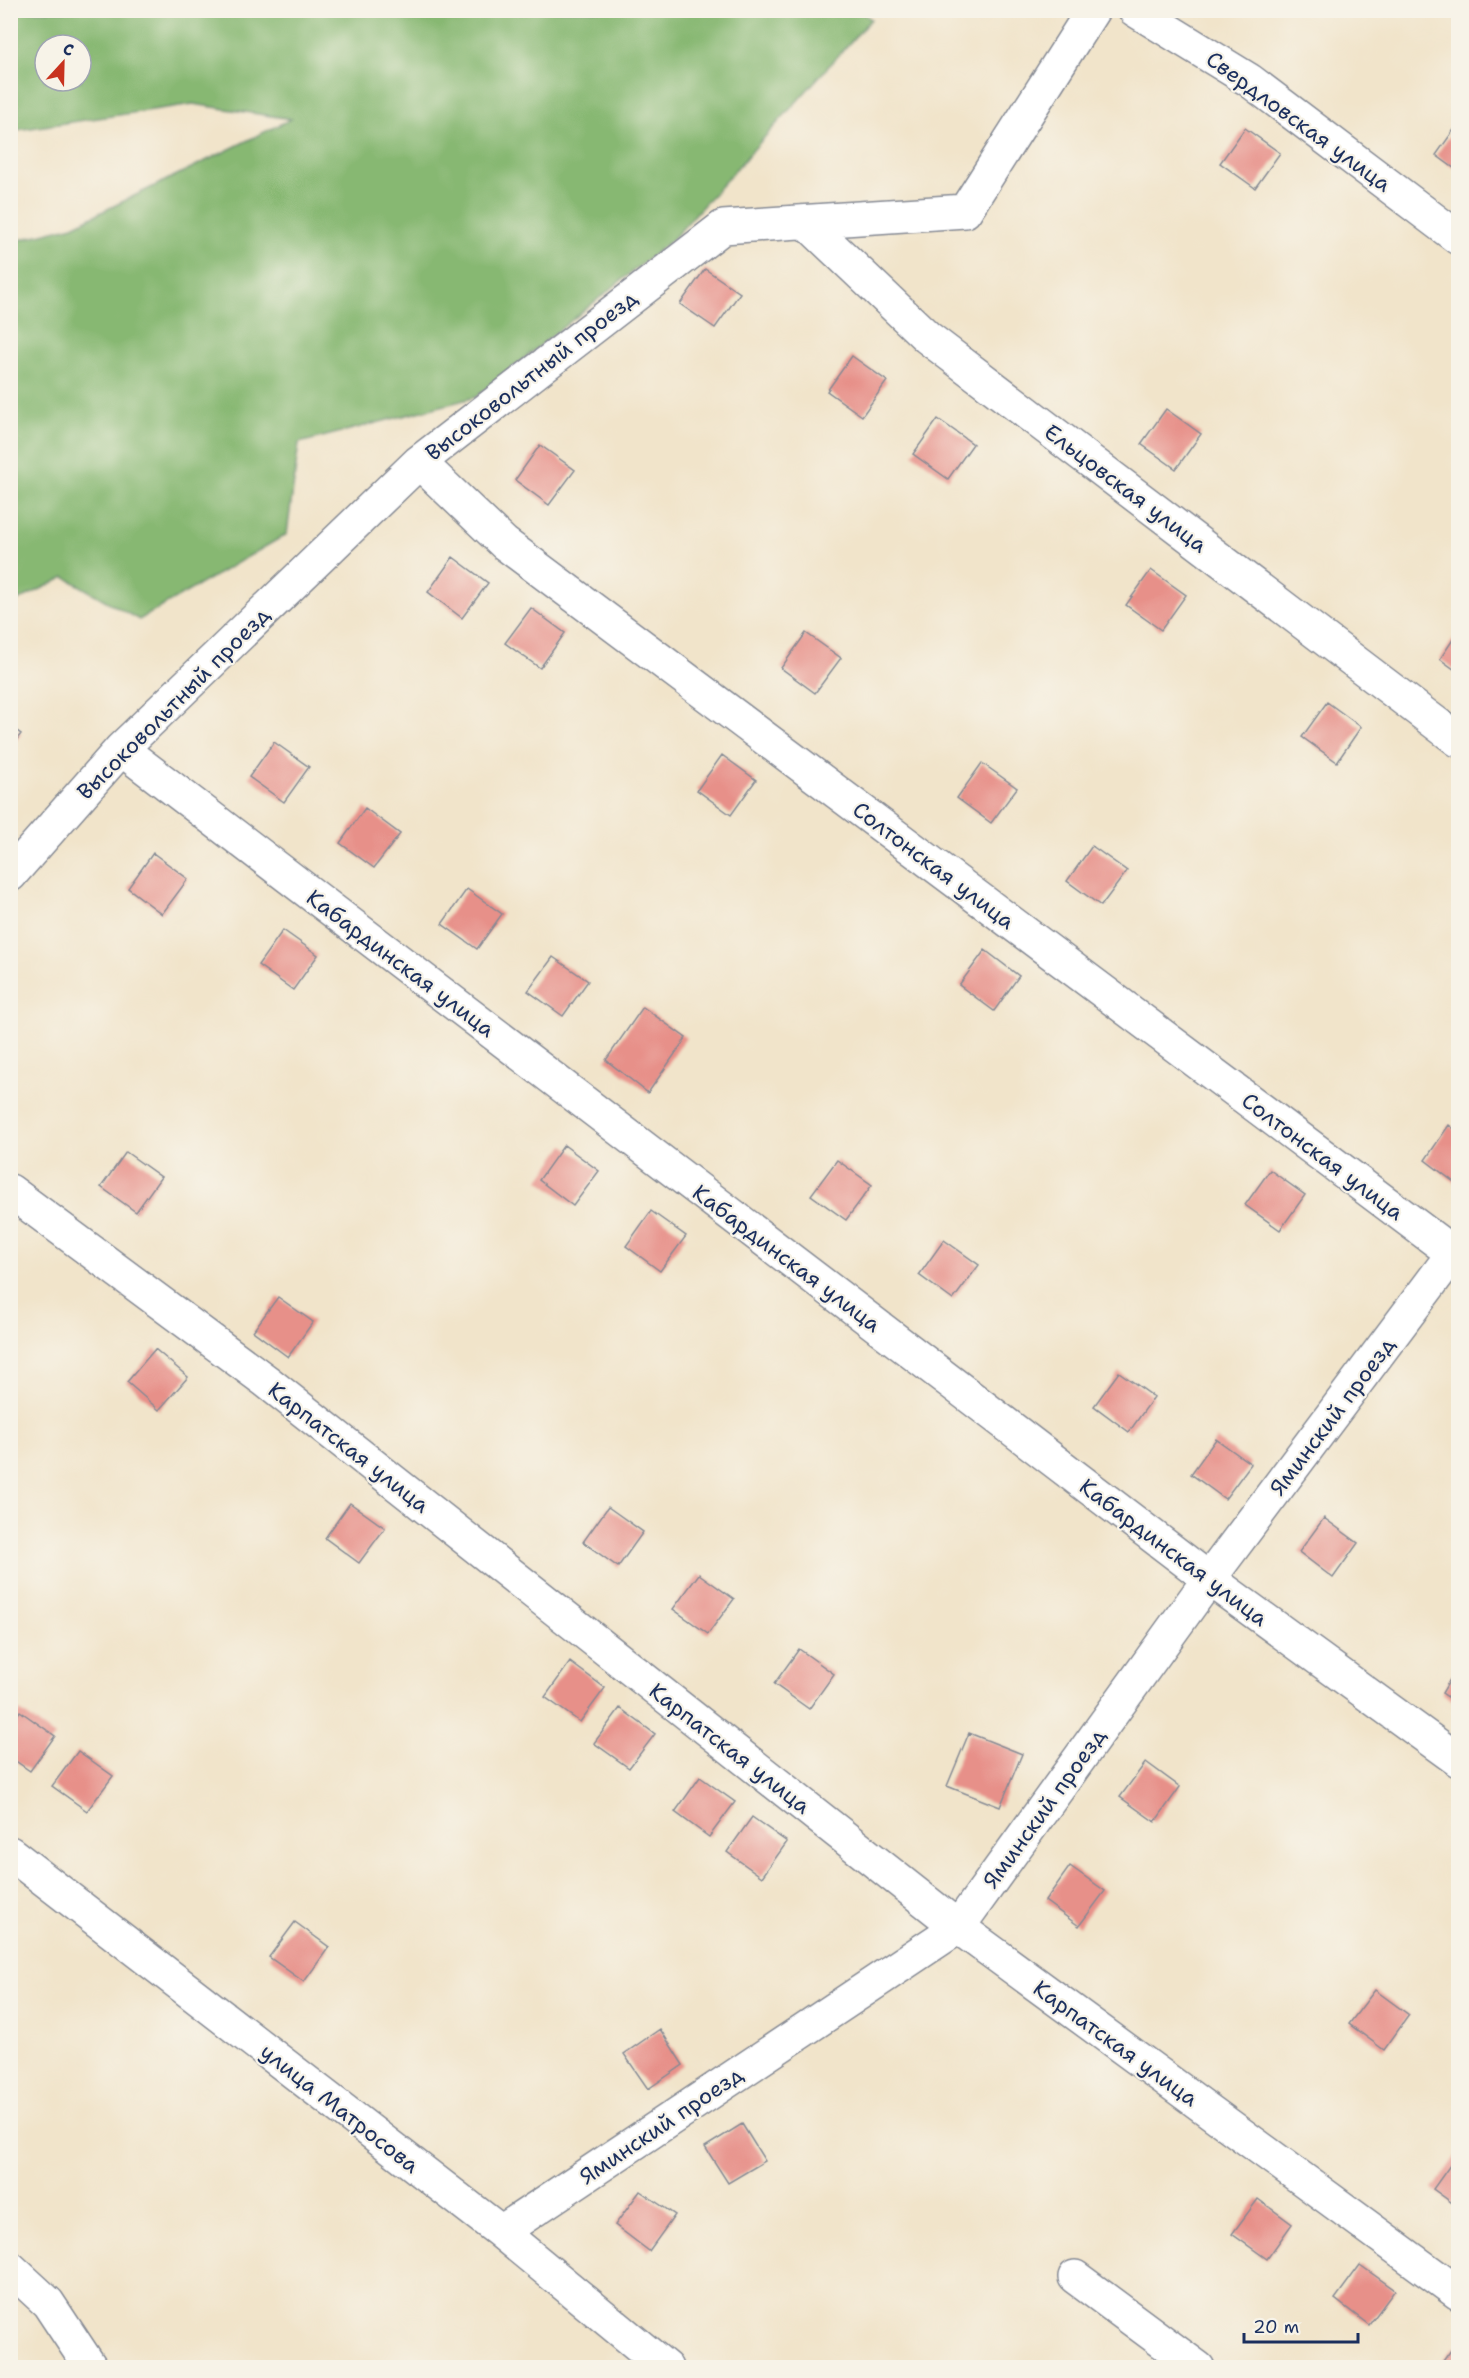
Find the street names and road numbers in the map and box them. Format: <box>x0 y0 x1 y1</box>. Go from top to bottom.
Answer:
street label: Свердловская улица <box>1200 44 1397 199</box>
street label: Высоковольтный проезд <box>419 283 643 467</box>
street label: Ельцовская улица <box>1038 418 1213 559</box>
street label: Высоковольтный проезд <box>71 601 276 806</box>
street label: Солтонская улица <box>847 795 1021 936</box>
street label: Кабардинская улица <box>301 883 501 1044</box>
street label: Солтонская улица <box>1236 1086 1410 1227</box>
street label: Кабардинская улица <box>687 1178 887 1339</box>
street label: Яминский проезд <box>1263 1331 1402 1501</box>
street label: Карпатская улица <box>262 1375 435 1520</box>
street label: Кабардинская улица <box>1074 1472 1274 1633</box>
street label: Карпатская улица <box>643 1676 816 1821</box>
street label: Яминский проезд <box>976 1722 1112 1894</box>
street label: Карпатская улица <box>1027 1974 1204 2113</box>
street label: улица Матросова <box>254 2037 425 2180</box>
street label: Яминский проезд <box>574 2060 749 2191</box>

